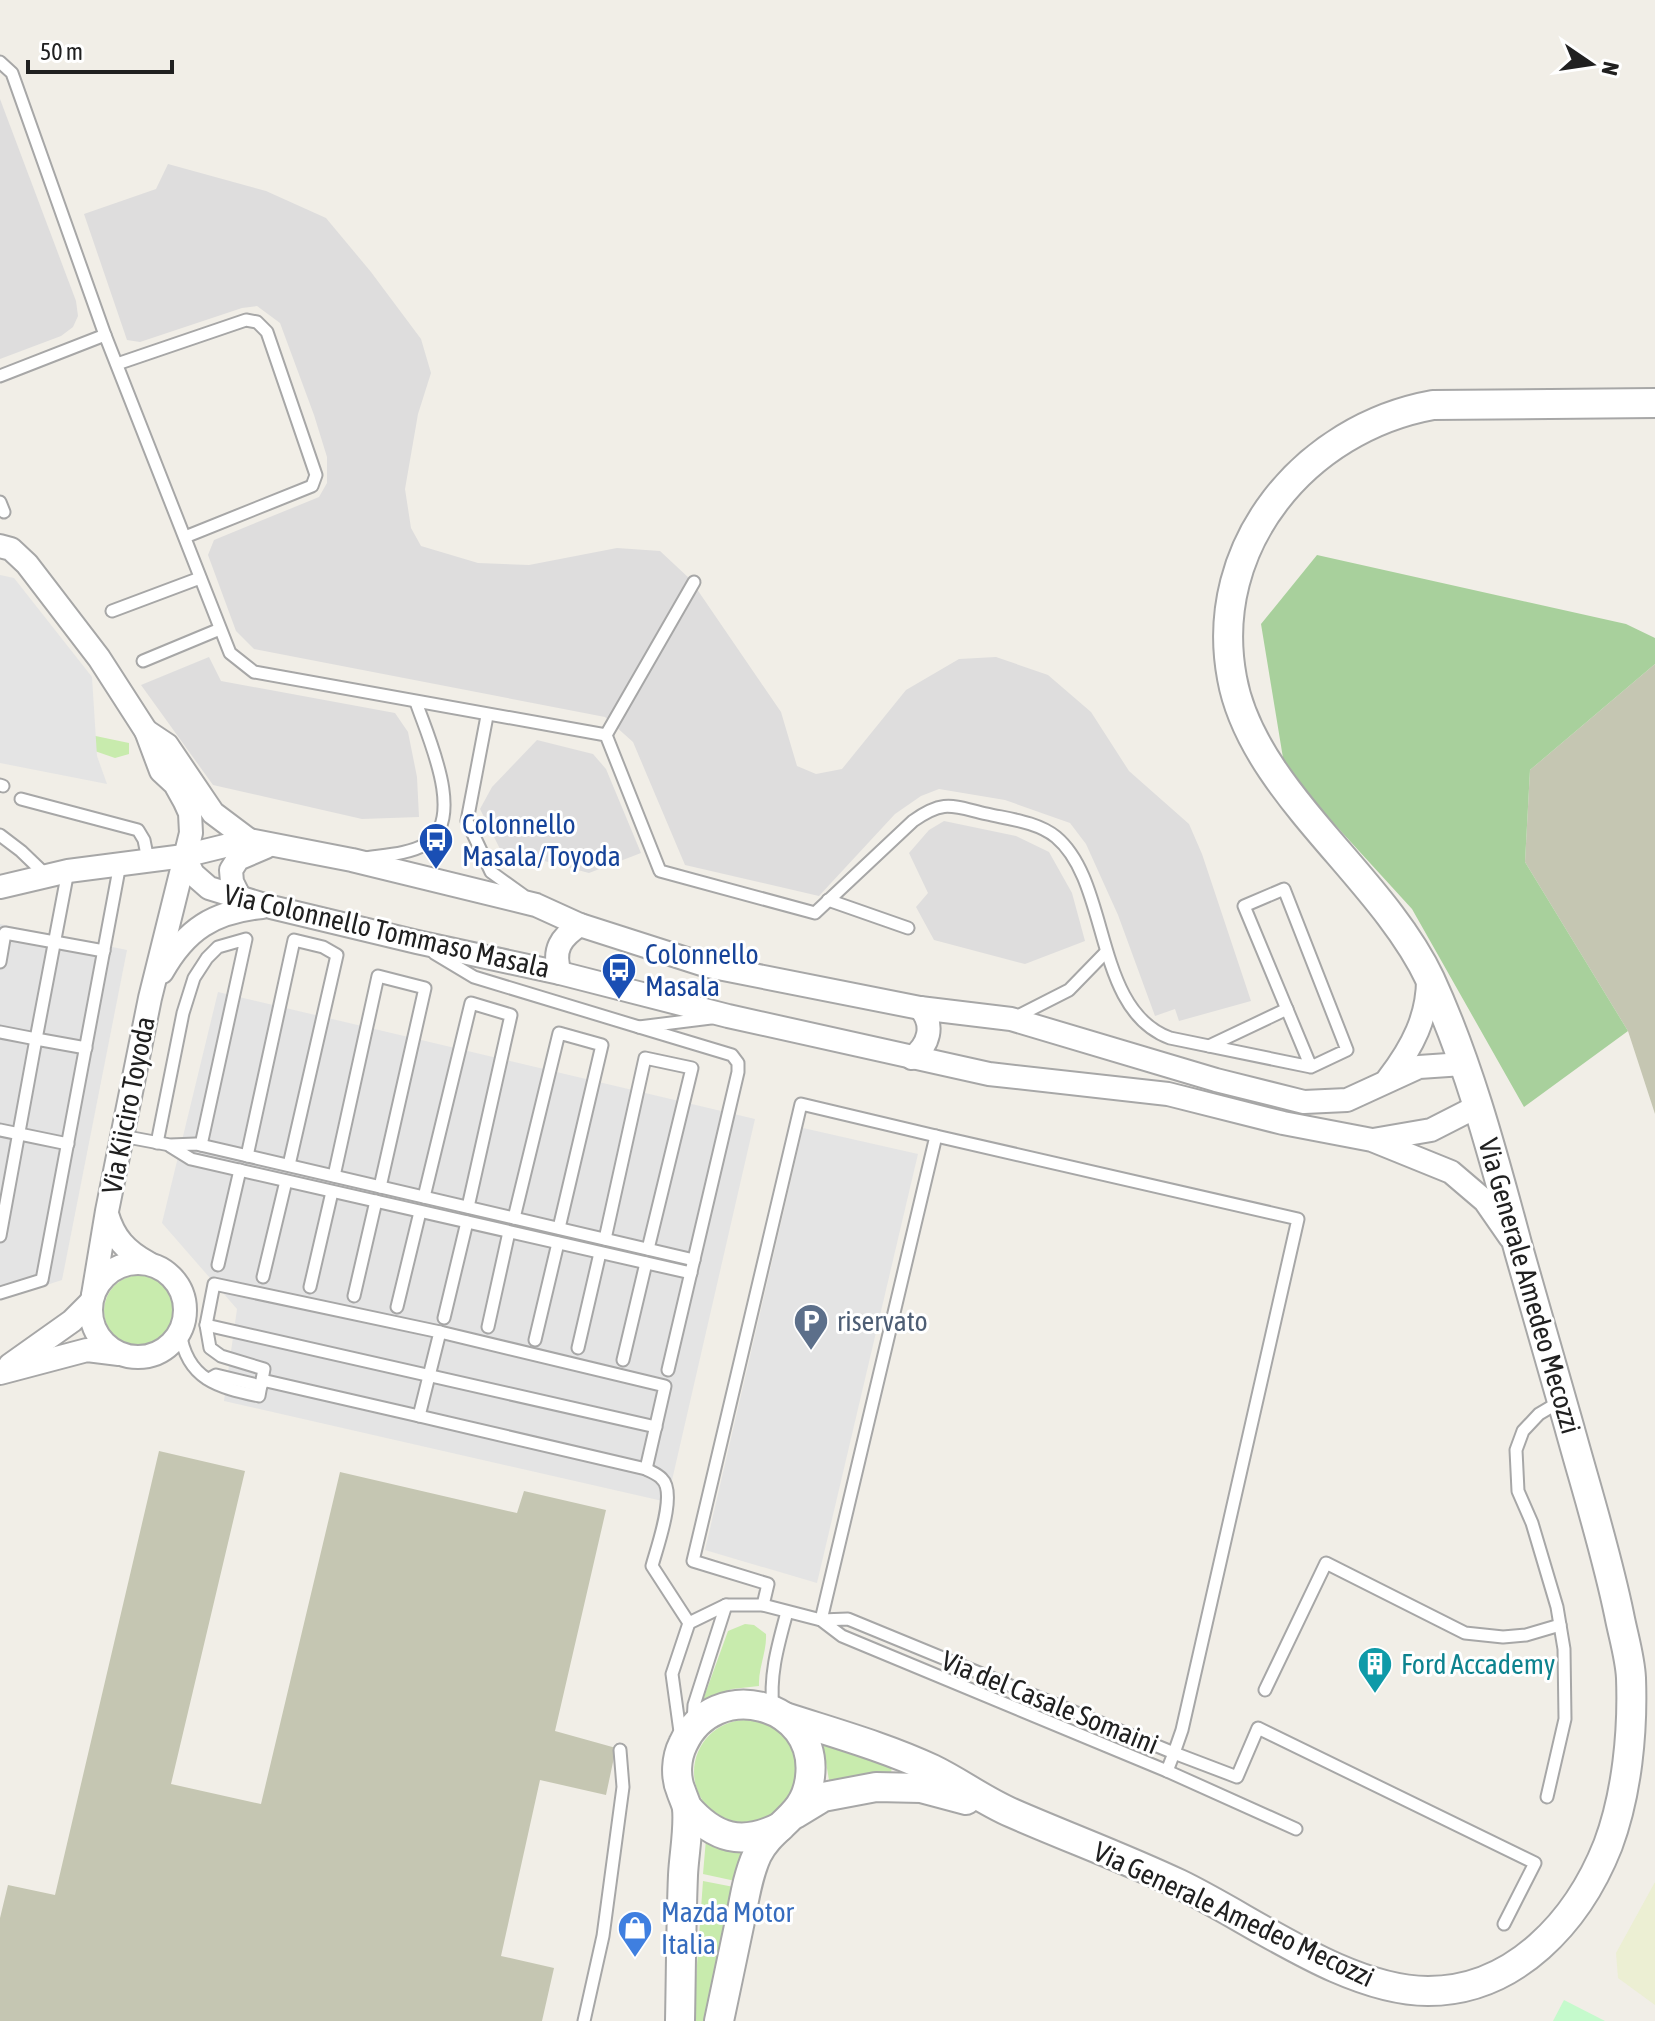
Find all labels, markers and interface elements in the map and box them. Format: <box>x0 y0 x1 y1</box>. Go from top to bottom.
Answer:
scale bar <box>28 24 172 74</box>
north arrow <box>1551 24 1631 104</box>
text: 50 m <box>40 38 83 65</box>
text: N <box>1596 59 1625 78</box>
place label: Colonnello Masala/Toyoda <box>462 808 621 872</box>
bus stop icon: Colonnello Masala/Toyoda <box>417 821 455 871</box>
street label: Via Colonnello Tommaso Masala <box>221 878 553 984</box>
place label: Colonnello Masala <box>645 938 759 1002</box>
bus stop icon: Colonnello Masala <box>600 951 638 1001</box>
street label: Via Kiiciro Toyoda <box>95 1014 161 1196</box>
street label: Via Generale Amedeo Mecozzi <box>1472 1135 1588 1437</box>
parking icon: riservato <box>792 1302 830 1352</box>
place label: riservato <box>837 1305 928 1337</box>
street label: Via del Casale Somaini <box>937 1644 1163 1760</box>
building icon: Ford Accademy <box>1356 1645 1394 1695</box>
place label: Ford Accademy <box>1401 1648 1555 1680</box>
street label: Via Generale Amedeo Mecozzi <box>1089 1835 1379 1993</box>
place label: Mazda Motor Italia <box>661 1896 795 1960</box>
shop icon: Mazda Motor Italia <box>616 1909 654 1959</box>

